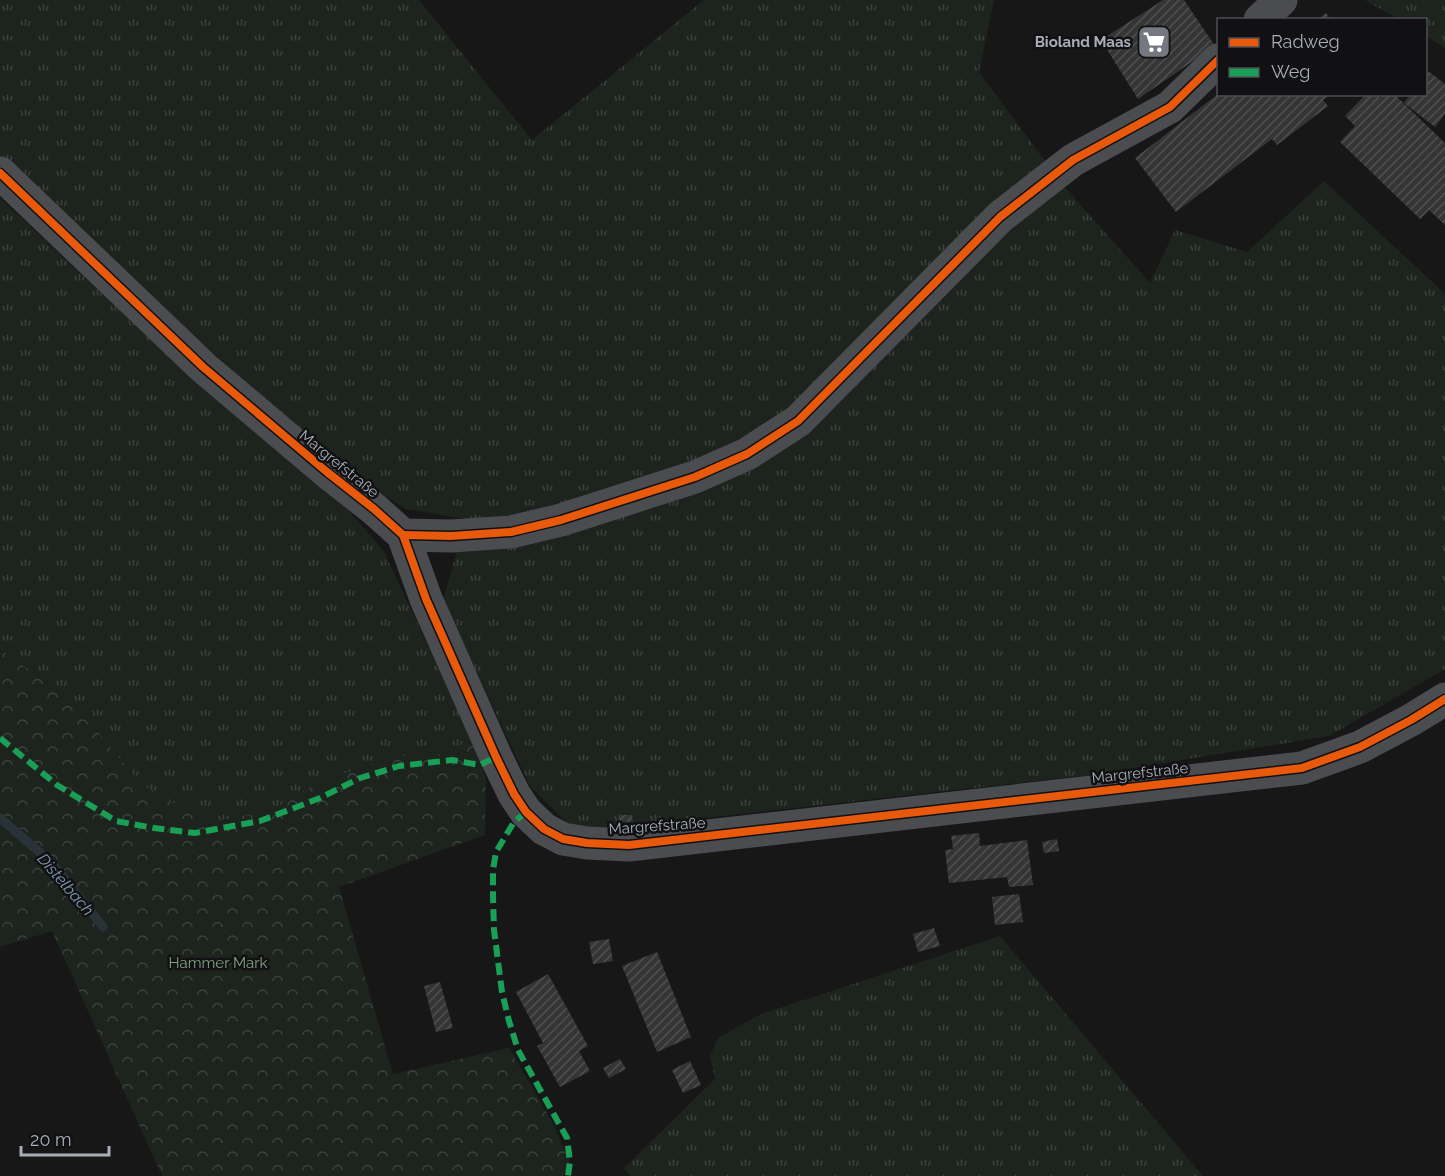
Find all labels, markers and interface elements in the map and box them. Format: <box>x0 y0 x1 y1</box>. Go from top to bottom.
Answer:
legend <box>1217 18 1427 96</box>
supermarket icon: Bioland Maas <box>1136 24 1172 60</box>
text: Radweg <box>1271 31 1340 52</box>
place label: Bioland Maas <box>1035 33 1131 51</box>
text: Weg <box>1271 61 1310 82</box>
street label: Margrefstraße <box>296 426 383 502</box>
street label: Margrefstraße <box>1091 759 1189 787</box>
street label: Margrefstraße <box>608 814 706 838</box>
water label: Distelbach <box>33 849 98 919</box>
park label: Hammer Mark <box>169 954 267 972</box>
scale bar <box>21 1119 110 1157</box>
text: 20 m <box>30 1129 72 1150</box>

